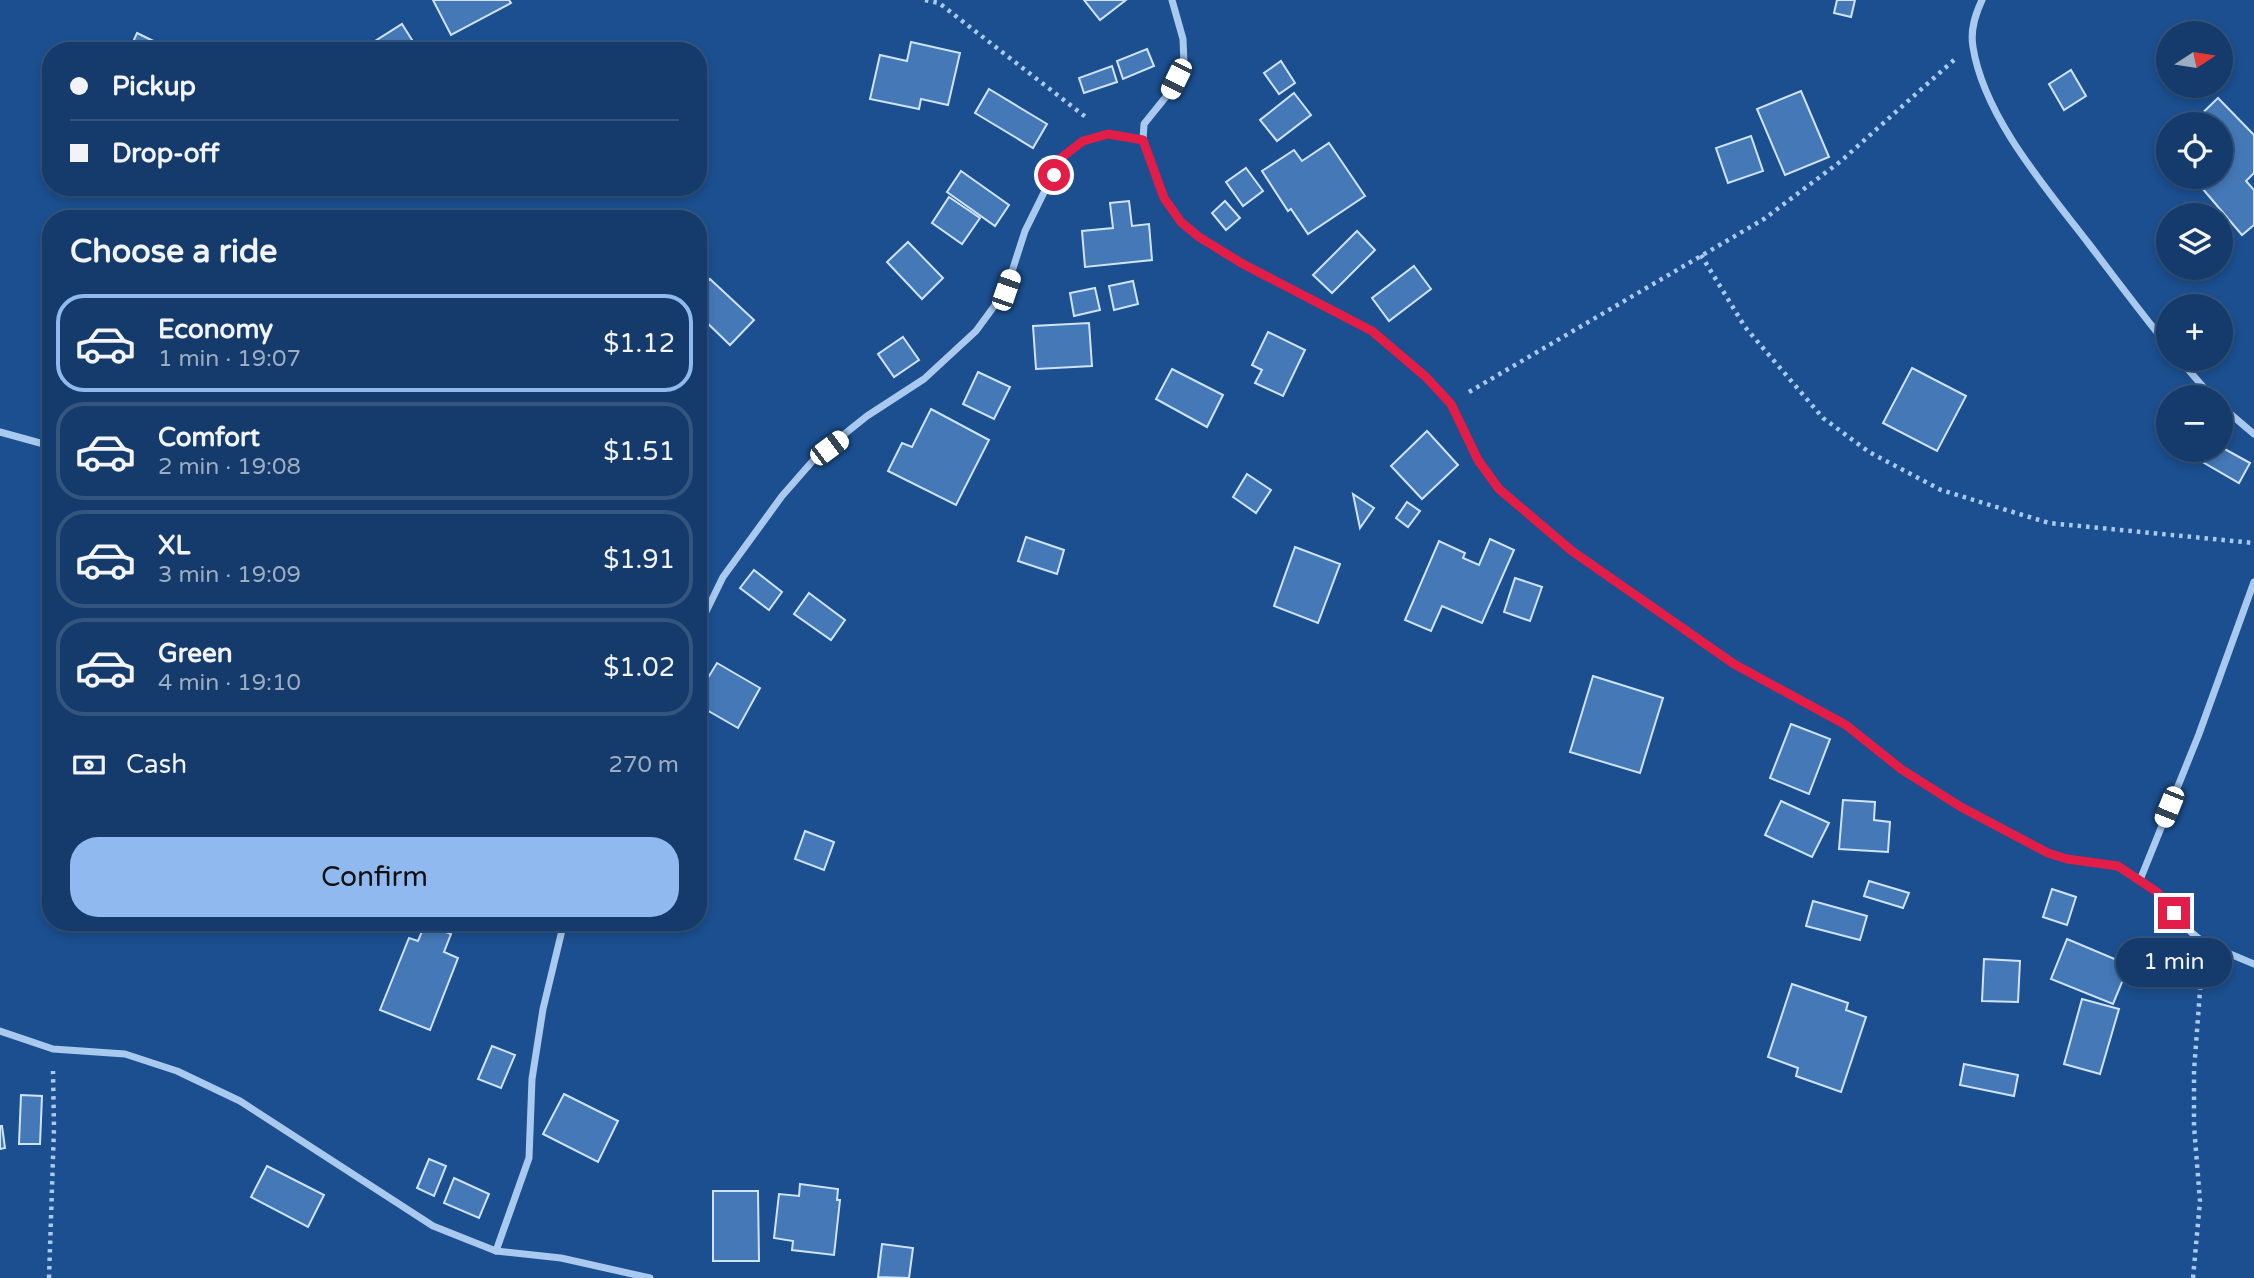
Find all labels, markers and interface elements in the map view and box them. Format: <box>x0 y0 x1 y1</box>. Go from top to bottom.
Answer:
north arrow <box>2156 21 2233 98</box>
map controls <box>2156 21 2233 462</box>
car <box>1158 56 1195 102</box>
text: Pickup <box>112 71 196 102</box>
button: locate <box>2156 112 2233 189</box>
text: Drop-off <box>112 138 219 169</box>
route start <box>1038 159 1070 191</box>
button: layers <box>2156 203 2233 280</box>
text: Choose a ride <box>70 233 277 271</box>
car <box>990 267 1023 313</box>
button: + <box>2156 294 2233 371</box>
icon: car <box>74 312 137 375</box>
text: Economy <box>158 314 273 345</box>
text: $1.12 <box>603 328 675 359</box>
text: 1 min · 19:07 <box>158 345 301 373</box>
button: − <box>2156 385 2233 462</box>
icon: car <box>74 420 137 483</box>
text: Comfort <box>158 422 260 453</box>
car <box>806 427 853 469</box>
text: $1.51 <box>603 436 675 467</box>
text: 2 min · 19:08 <box>158 453 301 481</box>
icon: car <box>74 528 137 591</box>
text: XL <box>158 530 190 561</box>
text: $1.91 <box>603 544 675 575</box>
text: 3 min · 19:09 <box>158 561 301 589</box>
icon: car <box>74 636 137 699</box>
text: Green <box>158 638 233 669</box>
text: $1.02 <box>603 652 675 683</box>
text: 4 min · 19:10 <box>158 669 301 697</box>
icon: cash <box>70 746 108 784</box>
text: Cash <box>126 749 187 780</box>
text: 270 m <box>609 751 679 779</box>
car <box>2152 784 2187 830</box>
button: Confirm <box>70 837 679 917</box>
route end <box>2158 897 2190 929</box>
callout: 1 min <box>2116 937 2232 986</box>
text: 1 min <box>2143 948 2205 976</box>

